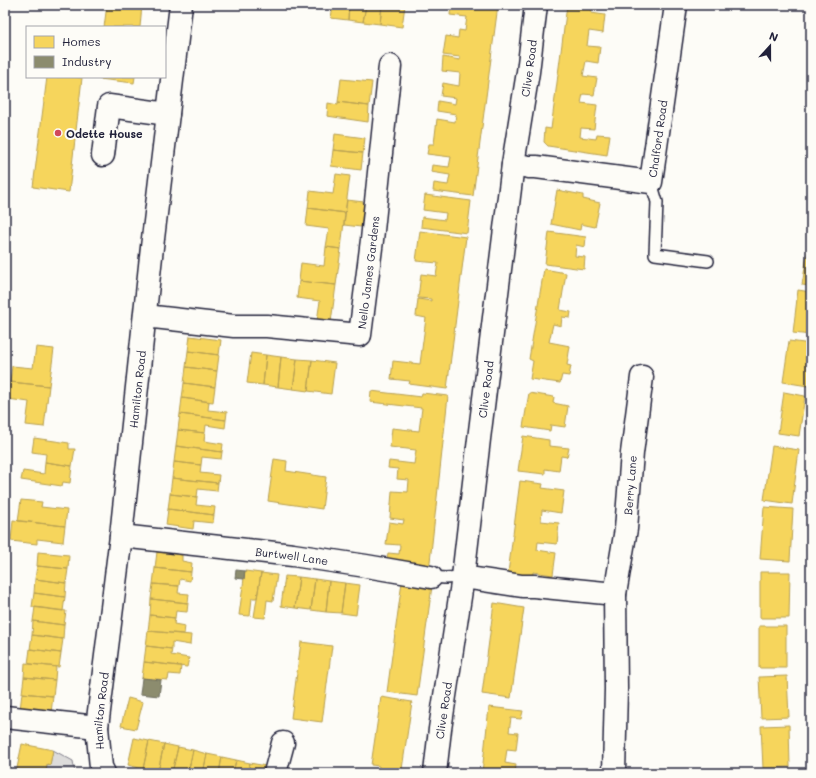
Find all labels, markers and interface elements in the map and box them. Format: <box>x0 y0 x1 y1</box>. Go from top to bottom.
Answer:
legend <box>26 26 166 78</box>
north arrow <box>750 26 790 66</box>
text: N <box>767 28 780 45</box>
text: Homes <box>62 33 101 49</box>
street label: Clive Road <box>517 39 539 98</box>
text: Industry <box>62 53 111 69</box>
street label: Chalford Road <box>644 99 670 178</box>
place label: Odette House <box>66 126 143 141</box>
marker: Odette House <box>53 128 63 138</box>
street label: Nello James Gardens <box>353 215 382 330</box>
street label: Hamilton Road <box>125 350 148 429</box>
street label: Clive Road <box>474 360 496 419</box>
street label: Berry Lane <box>620 455 639 515</box>
street label: Burtwell Lane <box>255 543 329 568</box>
street label: Hamilton Road <box>89 671 111 751</box>
street label: Clive Road <box>431 681 455 740</box>

